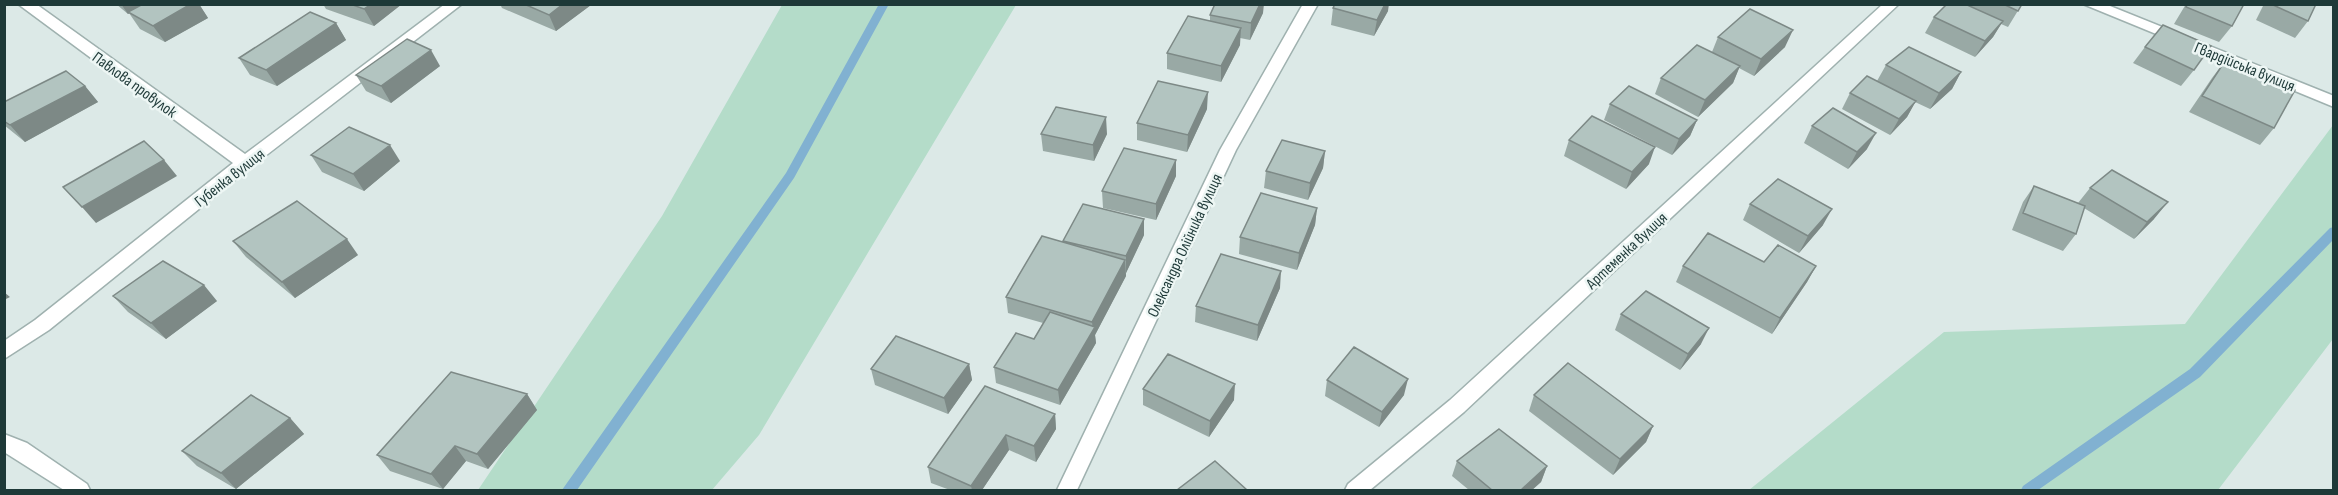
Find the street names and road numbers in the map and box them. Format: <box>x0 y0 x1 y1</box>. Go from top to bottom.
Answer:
street label: Гвардійська вулиця <box>2191 39 2298 96</box>
street label: Павлова провулок <box>88 48 181 123</box>
street label: Губенка вулиця <box>191 145 269 211</box>
street label: Олександра Олійника вулиця <box>1144 171 1227 320</box>
street label: Артеменка вулиця <box>1582 209 1672 294</box>

